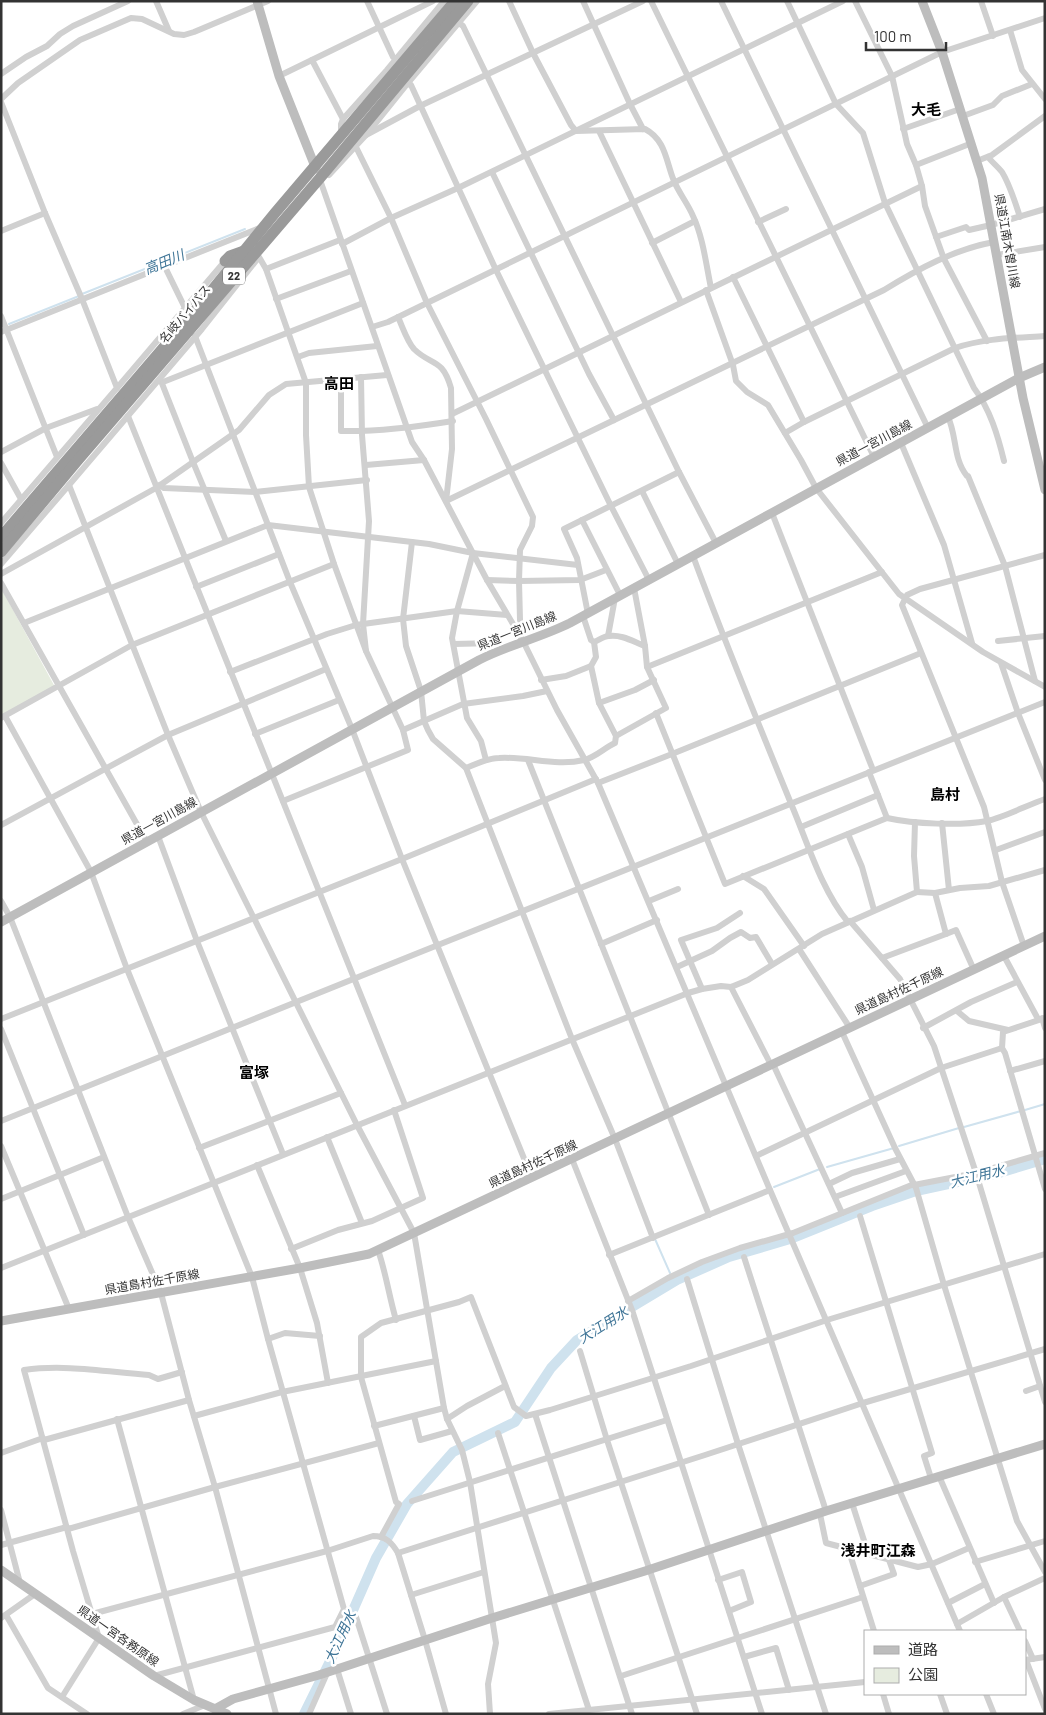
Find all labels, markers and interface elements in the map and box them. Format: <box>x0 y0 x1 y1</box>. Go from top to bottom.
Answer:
scale bar <box>866 20 946 52</box>
text: 100 m <box>874 27 912 45</box>
district label: 大毛 <box>911 100 941 118</box>
street label: 県道江南木曽川線 <box>993 192 1023 289</box>
water label: 高田川 <box>141 245 188 277</box>
road number: 22 <box>223 268 245 284</box>
street label: 名岐バイパス <box>156 281 213 345</box>
district label: 高田 <box>324 374 354 392</box>
street label: 県道一宮川島線 <box>833 416 914 468</box>
street label: 県道一宮川島線 <box>475 608 558 652</box>
district label: 島村 <box>930 785 960 803</box>
street label: 県道一宮川島線 <box>118 794 199 847</box>
street label: 県道島村佐千原線 <box>852 963 945 1017</box>
district label: 富塚 <box>239 1063 269 1081</box>
street label: 県道島村佐千原線 <box>486 1136 579 1190</box>
water label: 大江用水 <box>948 1160 1008 1191</box>
street label: 県道島村佐千原線 <box>103 1266 200 1296</box>
water label: 大江用水 <box>574 1301 633 1347</box>
district label: 浅井町江森 <box>840 1541 916 1559</box>
street label: 県道一宮各務原線 <box>75 1602 162 1668</box>
water label: 大江用水 <box>320 1606 360 1666</box>
legend <box>864 1630 1026 1695</box>
text: 道路 <box>908 1640 938 1658</box>
text: 公園 <box>908 1665 938 1683</box>

